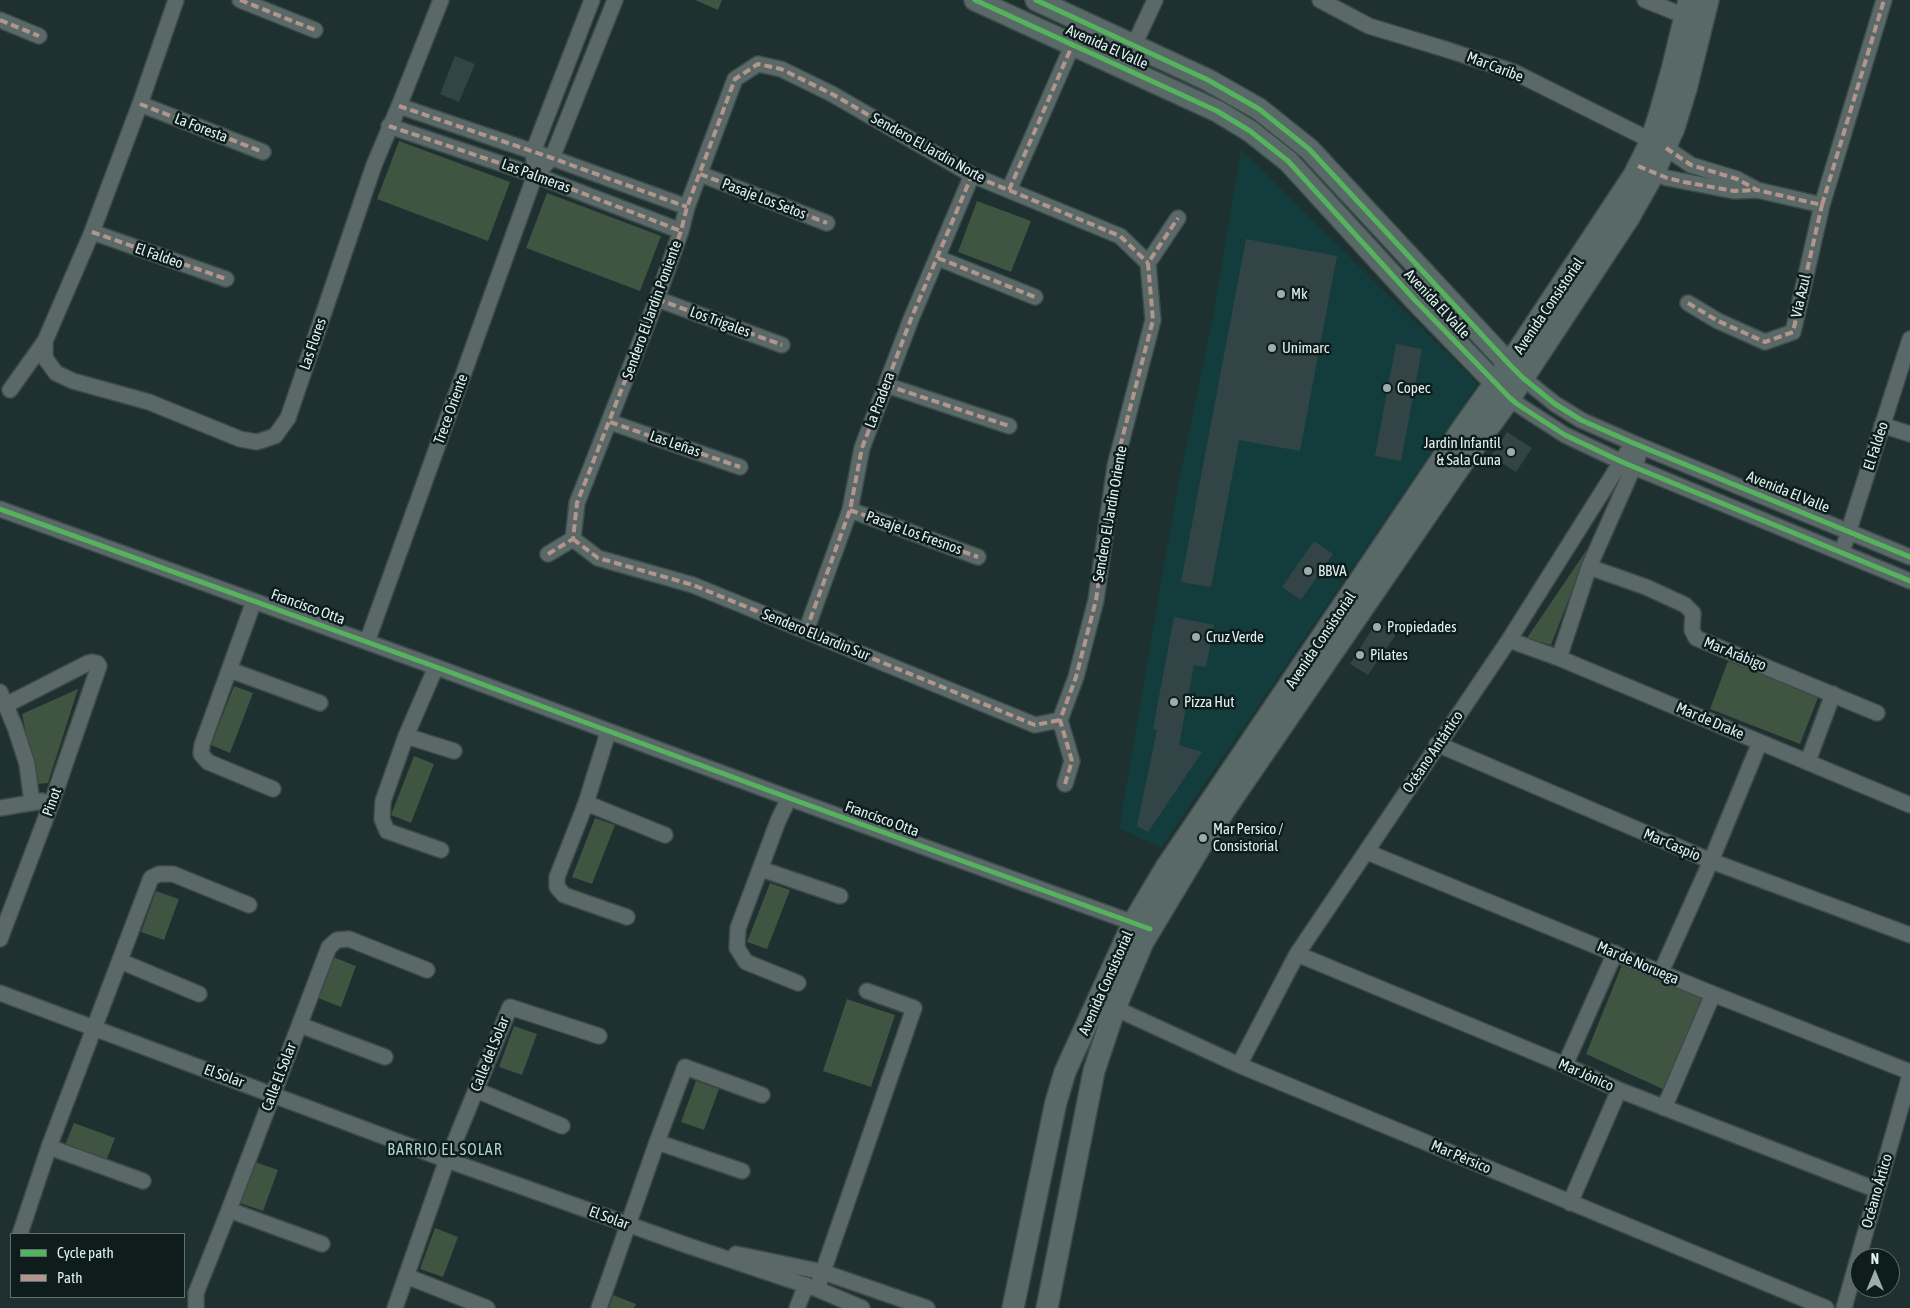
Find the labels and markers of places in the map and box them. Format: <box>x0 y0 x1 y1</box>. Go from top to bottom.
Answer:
place label: Mk <box>1291 285 1308 303</box>
marker: Mk <box>1275 288 1287 300</box>
place label: Unimarc <box>1282 339 1329 357</box>
marker: Unimarc <box>1266 342 1278 354</box>
place label: Copec <box>1397 379 1430 397</box>
marker: Copec <box>1381 382 1393 394</box>
place label: Jardin Infantil & Sala Cuna <box>1424 434 1501 469</box>
marker: Jardin Infantil & Sala Cuna <box>1505 446 1517 458</box>
place label: BBVA <box>1318 562 1347 580</box>
marker: BBVA <box>1302 565 1314 577</box>
place label: Propiedades <box>1387 618 1456 636</box>
marker: Propiedades <box>1371 621 1383 633</box>
place label: Cruz Verde <box>1206 628 1264 646</box>
marker: Cruz Verde <box>1190 631 1202 643</box>
place label: Pilates <box>1370 646 1408 664</box>
marker: Pilates <box>1354 649 1366 661</box>
place label: Pizza Hut <box>1184 693 1235 711</box>
marker: Pizza Hut <box>1168 696 1180 708</box>
place label: Mar Persico / Consistorial <box>1213 820 1283 855</box>
marker: Mar Persico / Consistorial <box>1197 832 1209 844</box>

